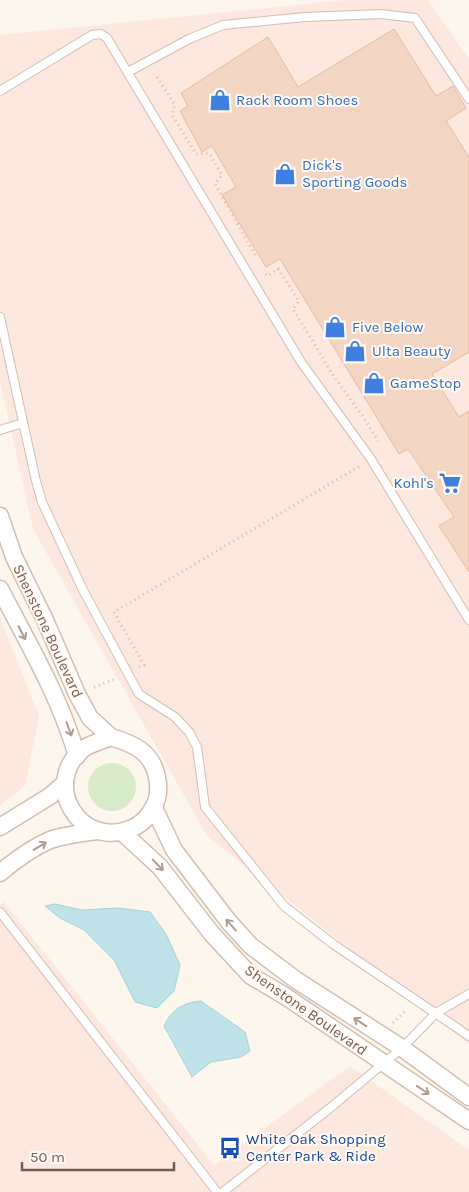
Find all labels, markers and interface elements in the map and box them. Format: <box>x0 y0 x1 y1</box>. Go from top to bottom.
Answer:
shop icon: Rack Room Shoes <box>207 87 233 113</box>
place label: Rack Room Shoes <box>236 91 358 109</box>
place label: Dick's Sporting Goods <box>302 156 407 191</box>
shop icon: Dick's Sporting Goods <box>272 161 298 187</box>
shop icon: Five Below <box>322 314 348 340</box>
place label: Five Below <box>352 318 424 336</box>
shop icon: Ulta Beauty <box>342 338 368 364</box>
place label: Ulta Beauty <box>372 342 450 360</box>
shop icon: GameStop <box>361 370 387 396</box>
place label: GameStop <box>390 374 461 392</box>
supermarket icon: Kohl's <box>437 470 463 496</box>
place label: Kohl's <box>394 474 434 492</box>
street label: Shenstone Boulevard <box>9 561 87 701</box>
one-way arrow <box>17 625 27 640</box>
one-way arrow <box>65 722 74 737</box>
one-way arrow <box>33 840 47 850</box>
one-way arrow <box>152 859 164 872</box>
one-way arrow <box>225 918 237 931</box>
street label: Shenstone Boulevard <box>241 961 371 1059</box>
one-way arrow <box>354 1017 368 1027</box>
one-way arrow <box>416 1085 430 1095</box>
place label: White Oak Shopping Center Park & Ride <box>246 1130 386 1165</box>
bus stop icon: White Oak Shopping Center Park & Ride <box>217 1135 243 1161</box>
scale bar <box>22 1140 175 1172</box>
text: 50 m <box>30 1148 65 1166</box>

